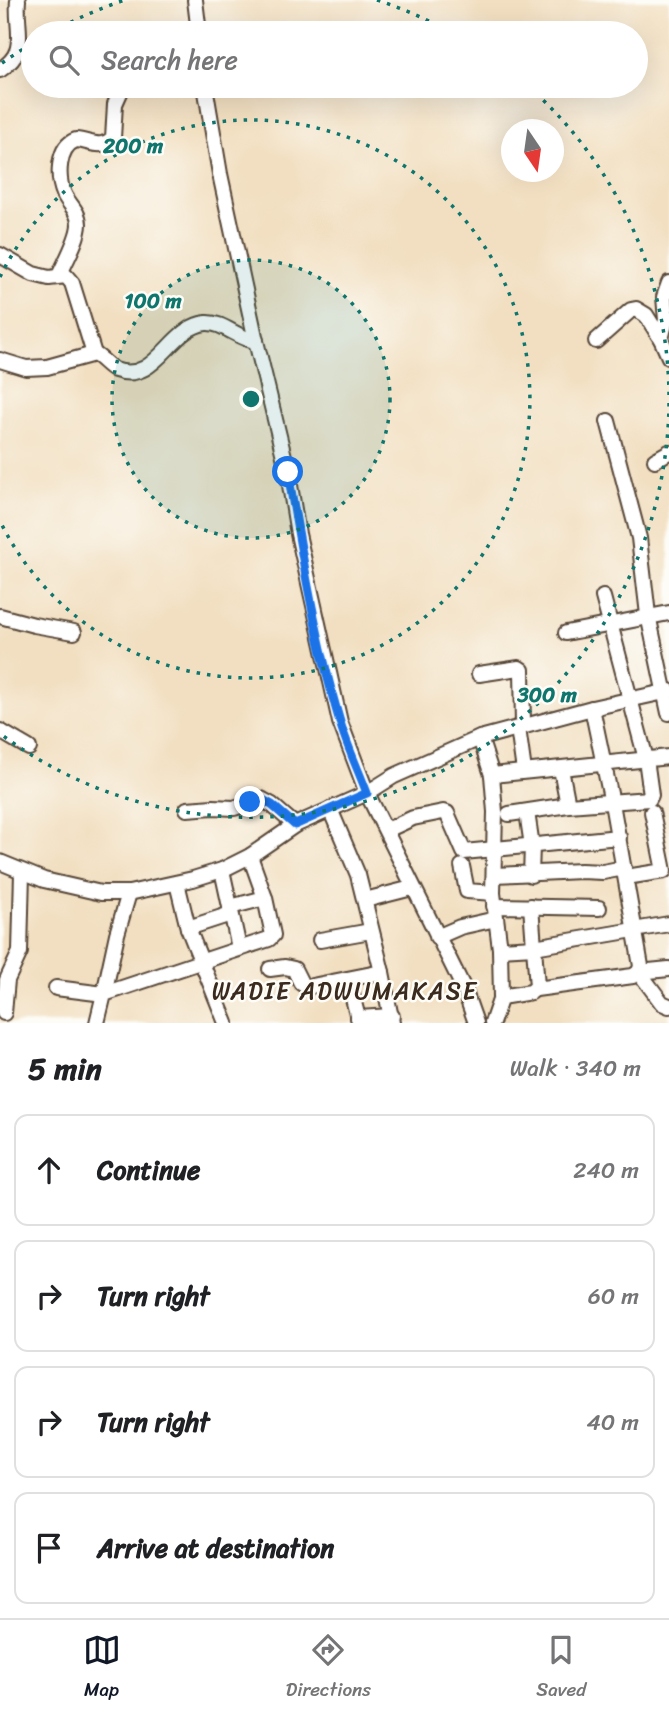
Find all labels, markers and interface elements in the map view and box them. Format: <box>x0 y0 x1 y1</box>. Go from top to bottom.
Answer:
search box <box>21 21 648 98</box>
text: Search here <box>101 37 238 83</box>
icon: search <box>45 41 83 79</box>
north arrow <box>501 119 564 182</box>
text: 200 m <box>102 127 164 165</box>
text: 100 m <box>124 282 182 320</box>
centre of rings <box>239 387 263 411</box>
route start <box>272 456 303 487</box>
text: 300 m <box>516 676 578 714</box>
route end <box>234 786 265 817</box>
district label: WADIE ADWUMAKASE <box>212 970 478 1012</box>
text: 5 min <box>28 1042 102 1096</box>
text: Walk · 340 m <box>510 1048 641 1089</box>
text: Continue <box>97 1147 200 1193</box>
text: 240 m <box>573 1150 639 1191</box>
icon: ahead <box>30 1151 68 1189</box>
text: Turn right <box>97 1273 210 1319</box>
text: 60 m <box>588 1276 639 1317</box>
icon: right <box>30 1277 68 1315</box>
text: Turn right <box>97 1399 210 1445</box>
text: 40 m <box>586 1402 639 1443</box>
icon: right <box>30 1403 68 1441</box>
text: Arrive at destination <box>97 1525 334 1571</box>
icon: arrive <box>30 1529 68 1567</box>
tab: Map <box>83 1631 121 1706</box>
tab: Directions <box>286 1631 371 1706</box>
tab: Saved <box>536 1631 586 1706</box>

